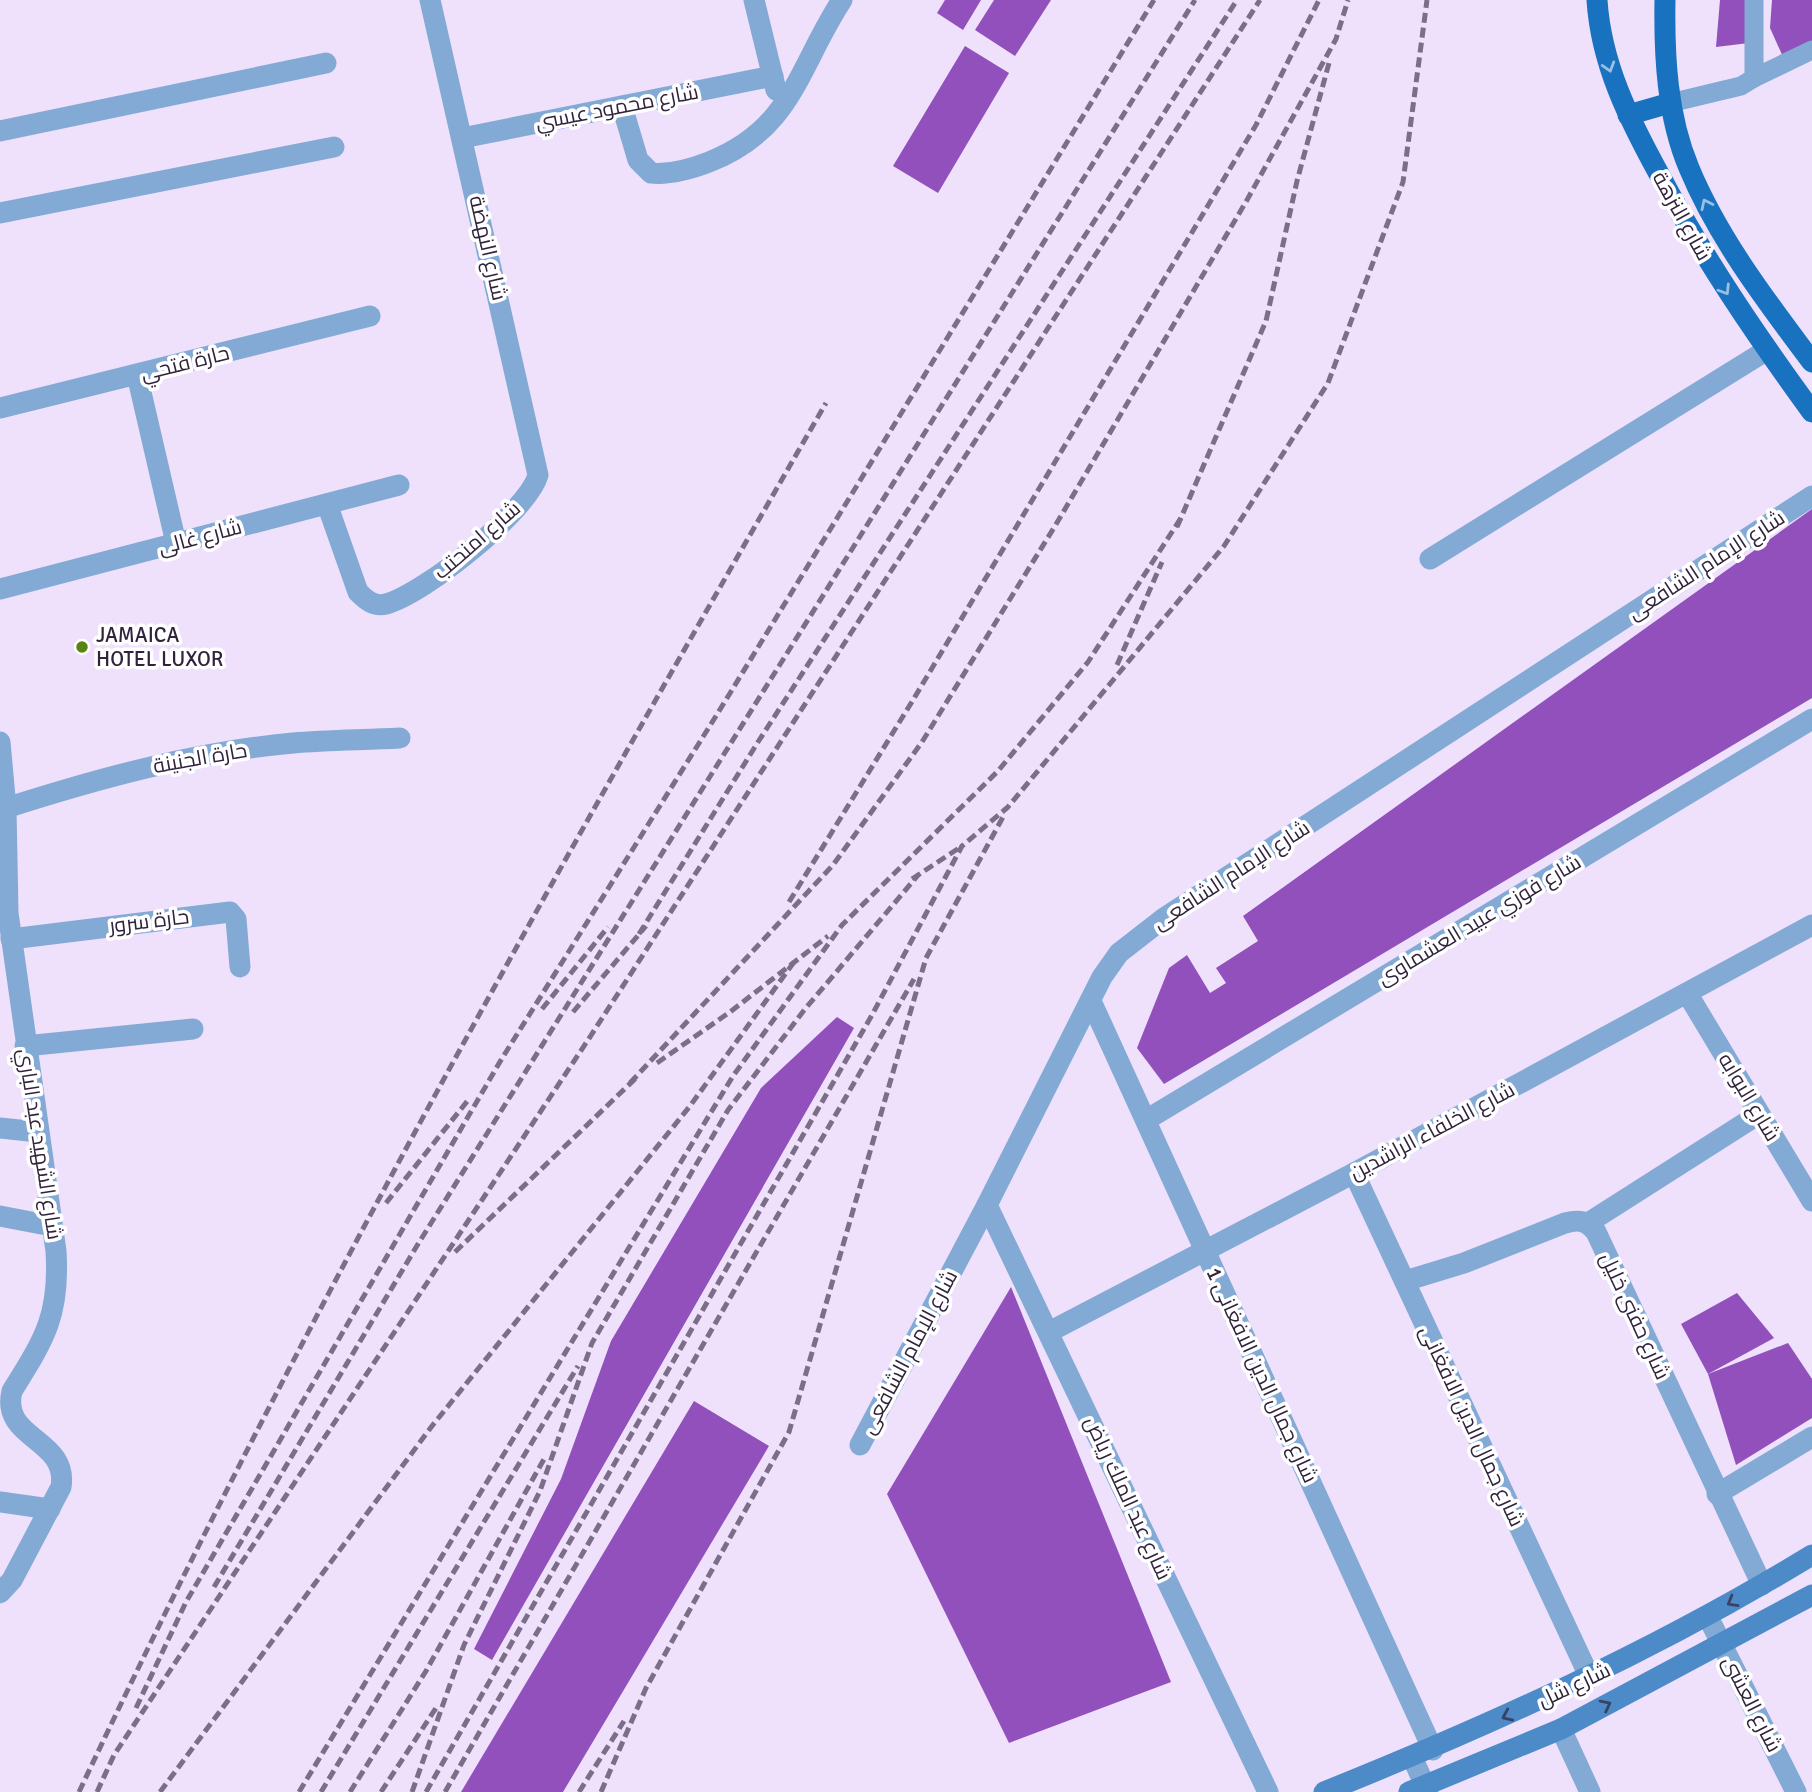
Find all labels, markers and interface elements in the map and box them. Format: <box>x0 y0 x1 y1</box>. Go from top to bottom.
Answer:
one-way arrow <box>1601 61 1616 73</box>
street label: شارع محمود عيسي <box>533 78 701 138</box>
street label: شارع النزهة <box>1646 167 1717 266</box>
street label: شارع النهضة <box>462 193 513 303</box>
one-way arrow <box>1701 199 1715 211</box>
one-way arrow <box>1717 282 1730 295</box>
street label: حارة فتحي <box>138 339 233 389</box>
street label: شارع امنحتب <box>428 495 526 586</box>
street label: شارع الإمام الشافعى <box>1622 504 1790 626</box>
street label: شارع غالى <box>155 513 245 562</box>
place label: JAMAICA HOTEL LUXOR <box>96 622 223 672</box>
marker: JAMAICA HOTEL LUXOR <box>74 639 90 655</box>
street label: حارة الجنينة <box>151 737 249 779</box>
street label: شارع الإمام الشافعى <box>1147 814 1315 936</box>
street label: شارع فوزي عبيد العشماوى <box>1372 849 1587 994</box>
street label: حارة سرور <box>106 903 191 939</box>
street label: شارع الشهيد عبد الباري <box>9 1047 68 1242</box>
street label: شارع البوابه <box>1712 1048 1785 1146</box>
street label: شارع الخلفاء الراشدين <box>1345 1076 1520 1186</box>
street label: شارع حفنى خليل <box>1593 1248 1676 1384</box>
street label: شارع جمال الدين الافغانى 1 <box>1200 1263 1323 1487</box>
street label: شارع الإمام الشافعى <box>855 1265 964 1439</box>
street label: شارع جمال الدين الافغانى <box>1413 1321 1530 1531</box>
street label: شارع عبد الملك رياض <box>1078 1412 1177 1584</box>
one-way arrow <box>1727 1594 1740 1607</box>
street label: شارع العشى <box>1716 1651 1787 1757</box>
street label: شارع شل <box>1533 1657 1615 1714</box>
one-way arrow <box>1599 1700 1611 1714</box>
one-way arrow <box>1502 1708 1515 1722</box>

